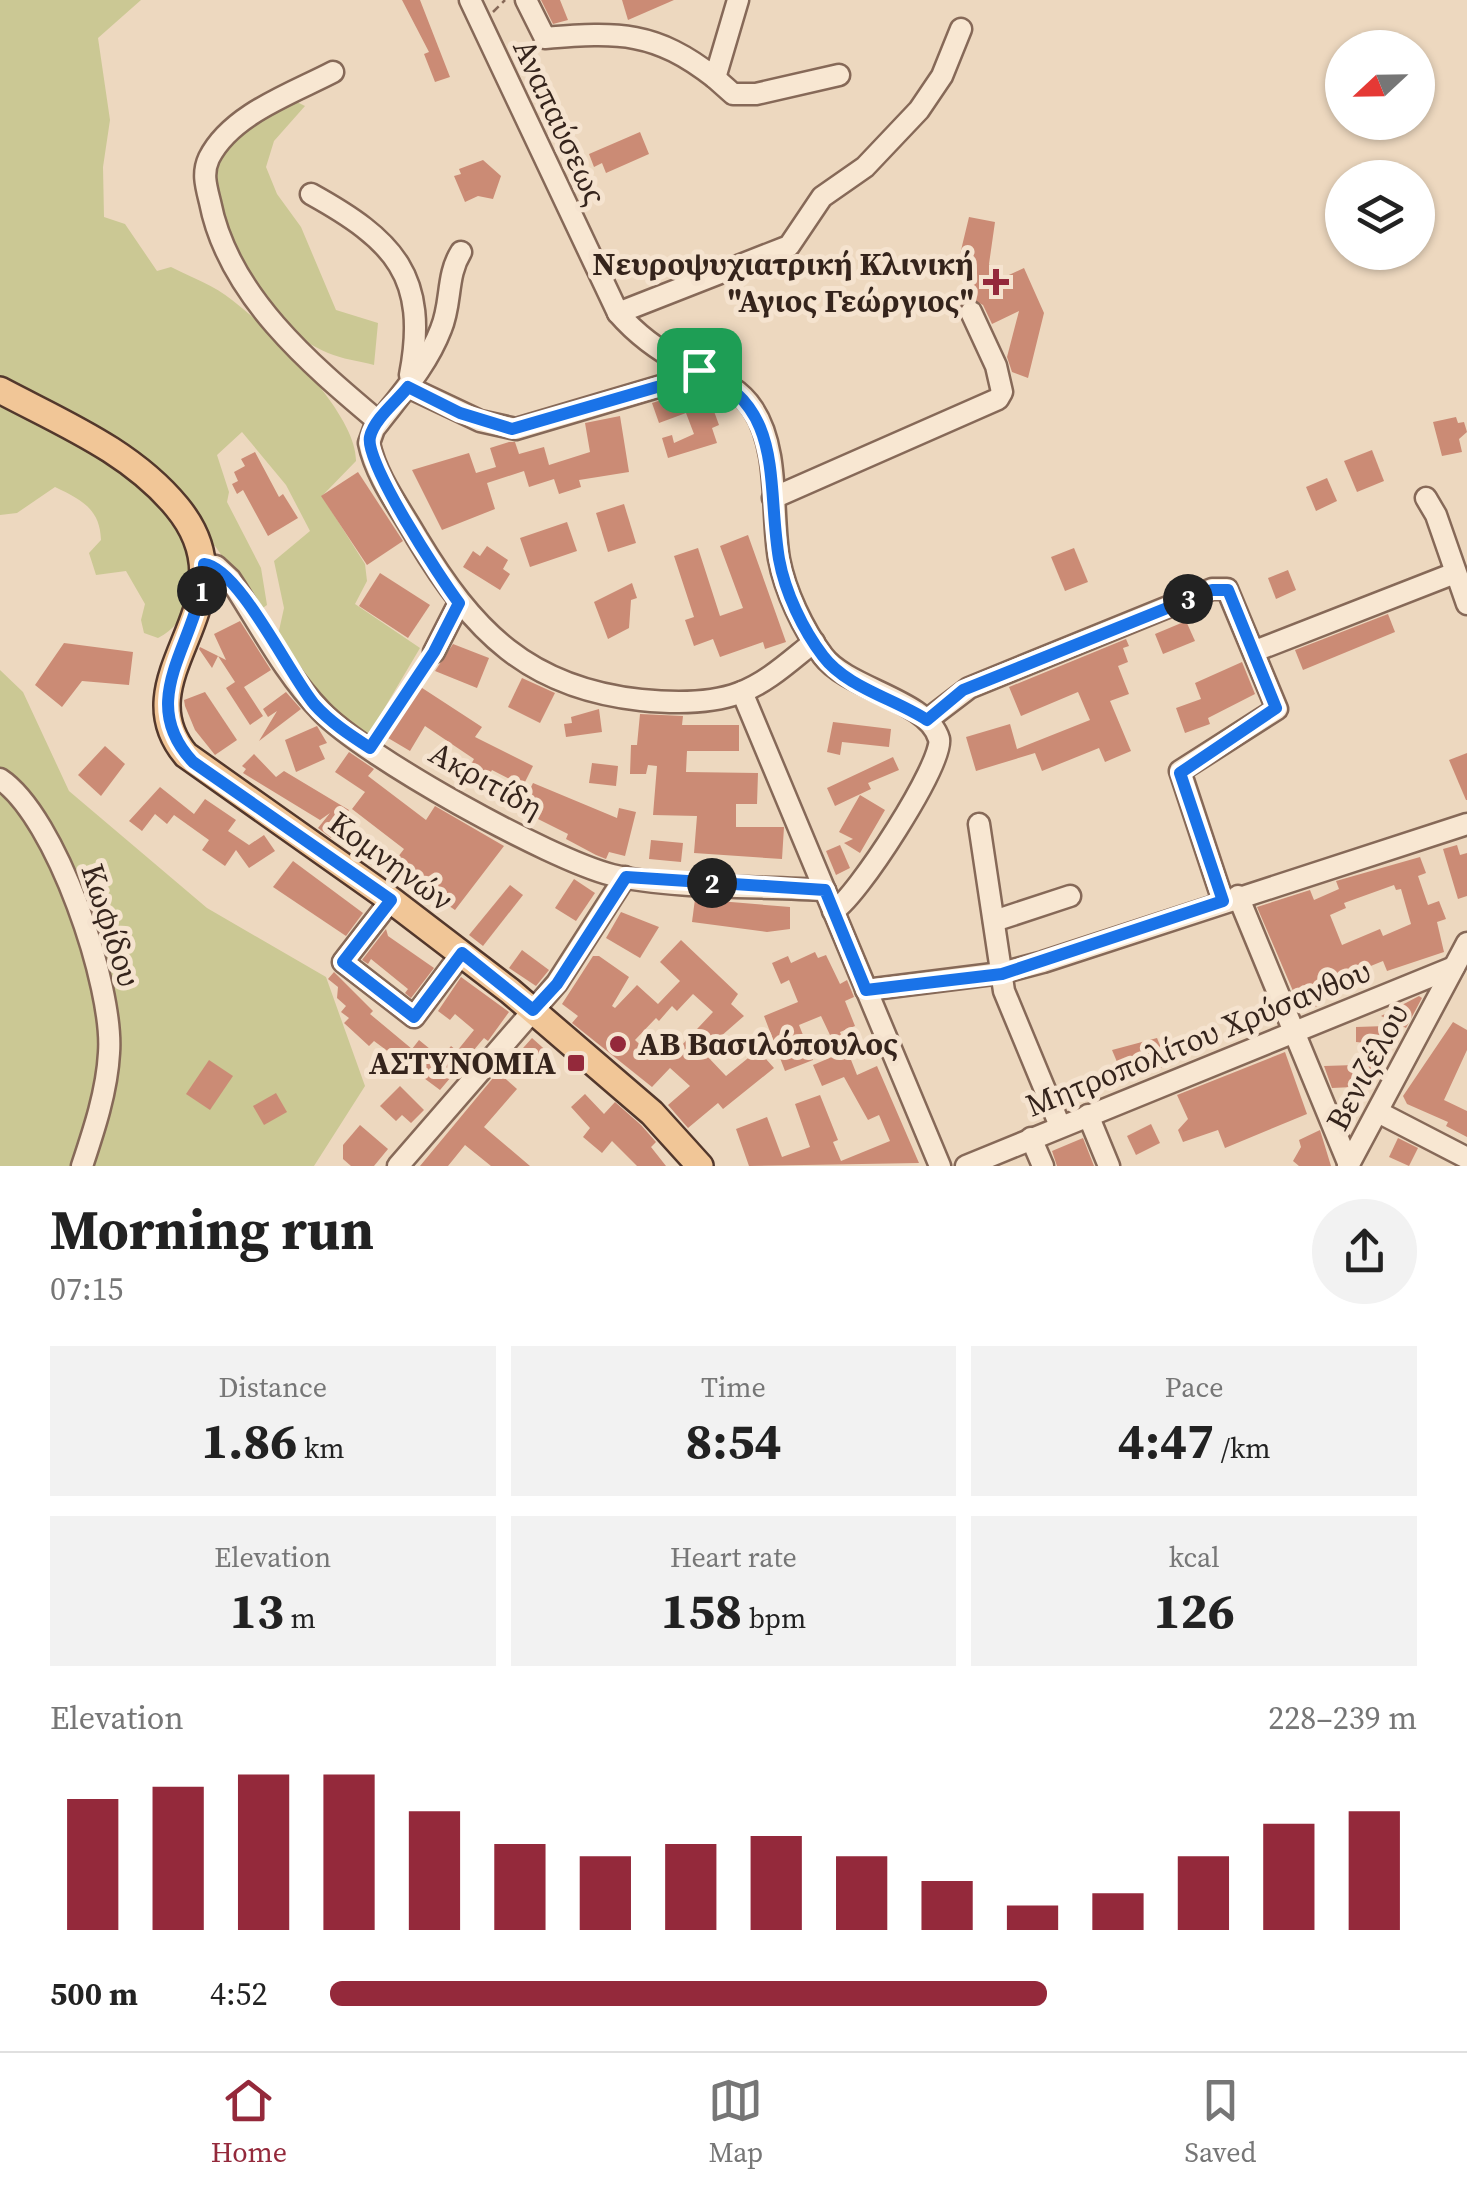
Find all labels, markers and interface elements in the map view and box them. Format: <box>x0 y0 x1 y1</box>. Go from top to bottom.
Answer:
north arrow <box>1325 30 1435 140</box>
map controls <box>1325 30 1435 270</box>
street label: Αναπαύσεως <box>502 32 618 212</box>
button: layers <box>1325 160 1435 270</box>
place label: Νευροψυχιατρική Κλινική "Αγιος Γεώργιος" <box>592 242 974 323</box>
marker: Νευροψυχιατρική Κλινική "Αγιος Γεώργιος" <box>983 269 1009 295</box>
pin <box>657 328 742 413</box>
icon: arrive <box>672 343 727 398</box>
pin: 1 <box>177 566 227 616</box>
text: 1 <box>194 572 210 610</box>
pin: 3 <box>1163 574 1213 624</box>
text: 3 <box>1180 580 1196 618</box>
street label: Ακριτίδη <box>421 731 551 829</box>
street label: Κομνηνών <box>320 801 462 921</box>
street label: Κωφίδου <box>71 858 151 992</box>
pin: 2 <box>687 858 737 908</box>
text: 2 <box>704 864 720 902</box>
street label: Μητροπολίτου Χρύσανθου <box>1019 949 1377 1127</box>
street label: Βενιζέλου <box>1315 996 1419 1138</box>
place label: ΑΒ Βασιλόπουλος <box>638 1022 898 1066</box>
marker: ΑΒ Βασιλόπουλος <box>607 1033 629 1055</box>
place label: ΑΣΤΥΝΟΜΙΑ <box>369 1041 556 1085</box>
marker: ΑΣΤΥΝΟΜΙΑ <box>565 1052 587 1074</box>
text: Morning run <box>50 1192 374 1267</box>
button: share <box>1312 1199 1417 1304</box>
text: 07:15 <box>50 1267 124 1311</box>
text: Distance <box>219 1368 327 1406</box>
text: Time <box>701 1368 766 1406</box>
text: Pace <box>1165 1368 1224 1406</box>
text: 1.86 <box>201 1406 297 1475</box>
text: 8:54 <box>685 1406 782 1475</box>
text: 4:47 <box>1118 1406 1214 1475</box>
text: km <box>297 1429 345 1467</box>
text: /km <box>1214 1429 1270 1467</box>
text: Elevation <box>214 1538 331 1576</box>
text: Heart rate <box>670 1538 797 1576</box>
text: kcal <box>1169 1538 1220 1576</box>
text: 13 <box>230 1576 284 1645</box>
text: 158 <box>661 1576 742 1645</box>
text: 126 <box>1154 1576 1235 1645</box>
text: m <box>284 1599 316 1637</box>
text: bpm <box>742 1599 806 1637</box>
text: Elevation <box>50 1696 184 1740</box>
text: 228–239 m <box>1268 1696 1417 1740</box>
text: 500 m <box>50 1972 138 2016</box>
text: 4:52 <box>210 1972 268 2016</box>
tab: Home <box>211 2073 287 2171</box>
tab: Map <box>708 2073 763 2171</box>
tab: Saved <box>1185 2073 1256 2171</box>

